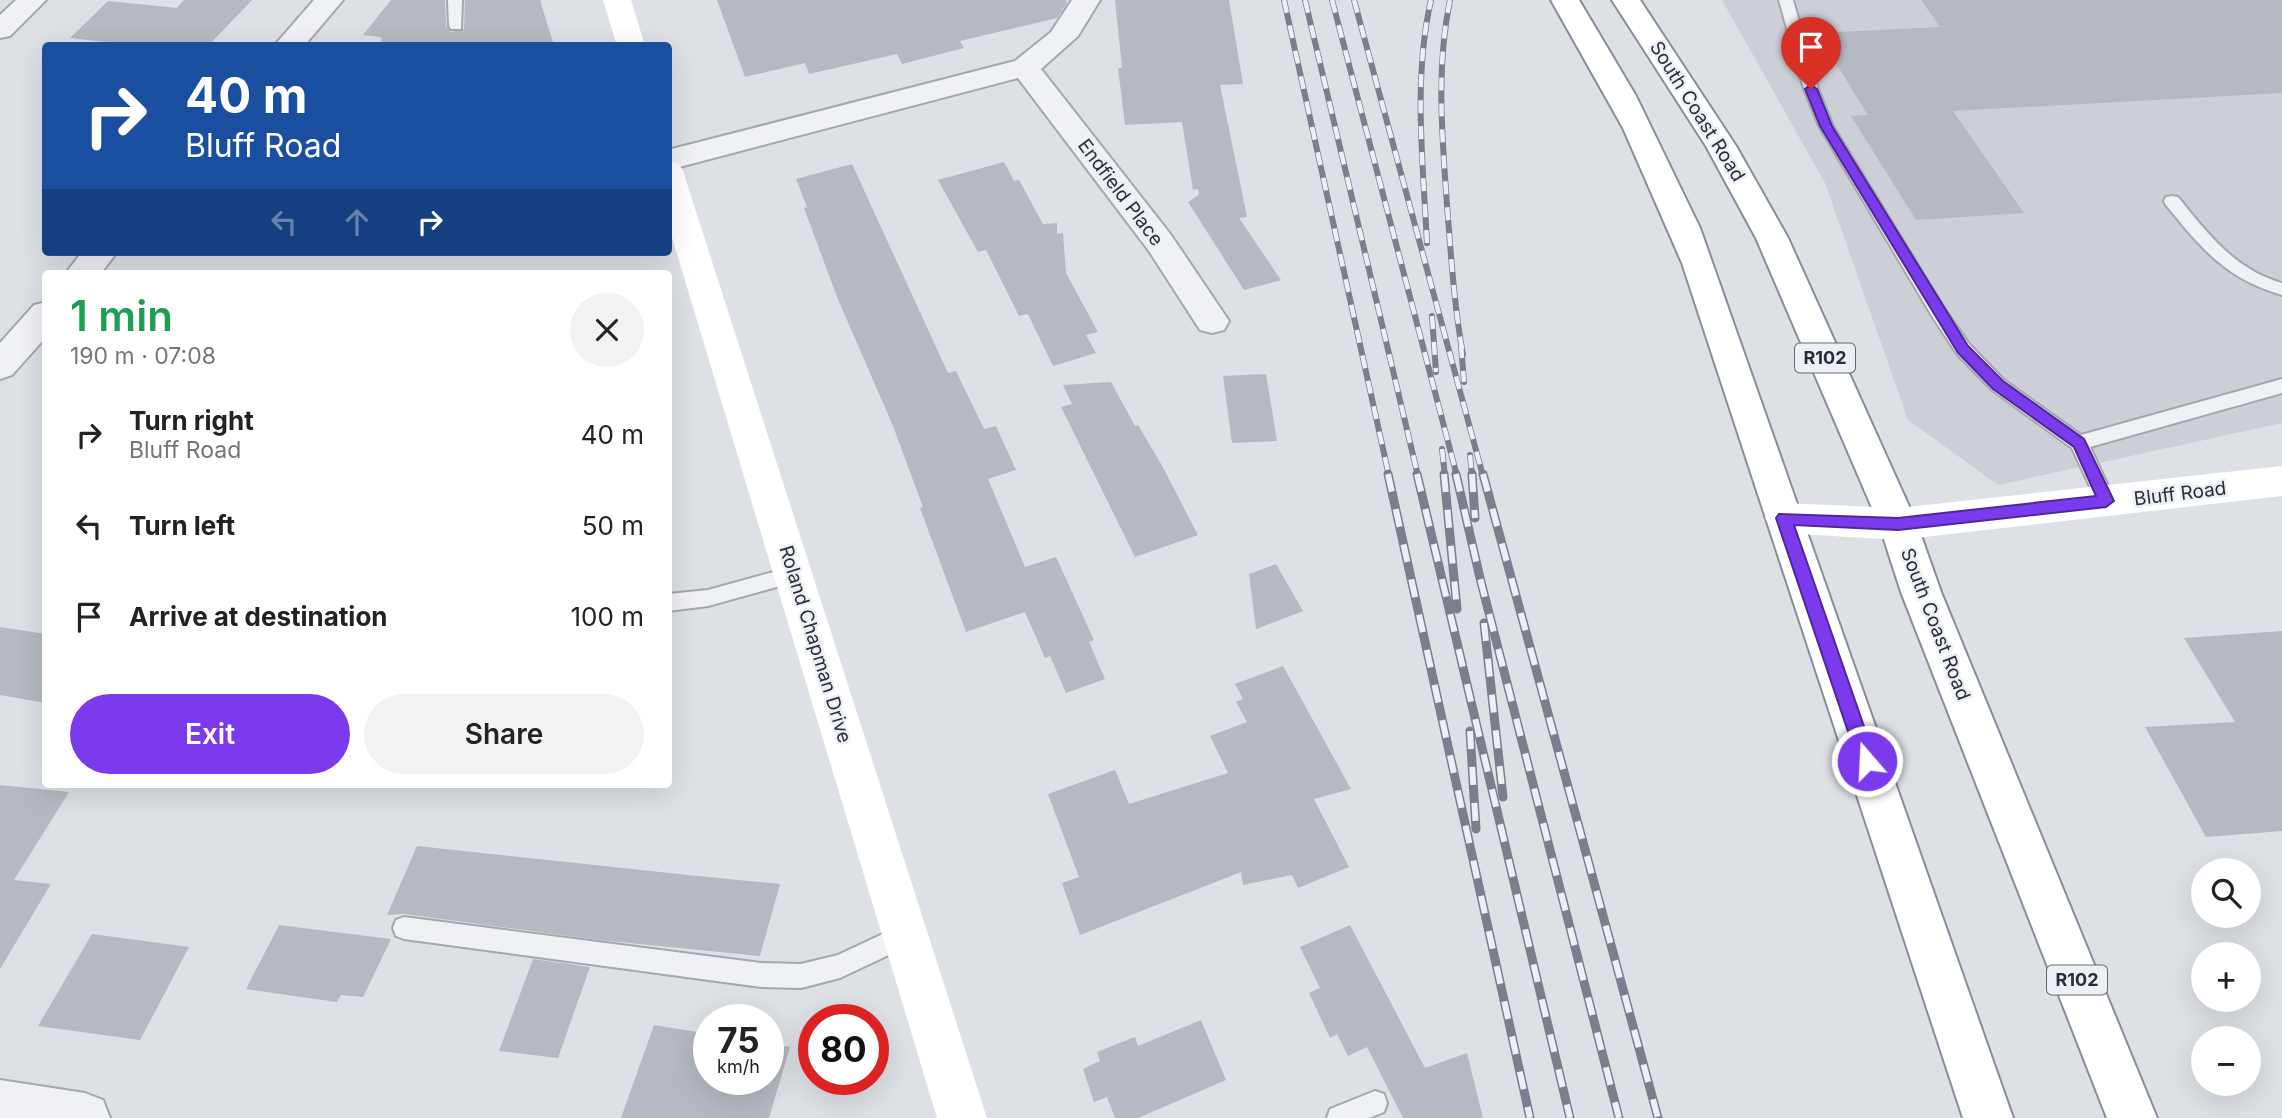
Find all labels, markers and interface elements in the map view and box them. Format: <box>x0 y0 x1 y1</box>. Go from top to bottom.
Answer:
pin <box>1781 17 1841 89</box>
icon: arrive <box>1792 28 1830 66</box>
street label: South Coast Road <box>1645 37 1750 186</box>
text: 40 m <box>185 66 308 125</box>
icon: right <box>70 70 161 161</box>
text: Bluff Road <box>185 126 341 165</box>
street label: Endfield Place <box>1073 134 1168 250</box>
icon: left <box>265 203 303 241</box>
icon: ahead <box>338 203 376 241</box>
icon: right <box>411 203 449 241</box>
text: 1 min <box>70 290 173 341</box>
button: close <box>570 293 644 367</box>
text: 190 m · 07:08 <box>70 342 216 370</box>
road number: R102 <box>1795 344 1855 372</box>
text: Turn right <box>129 405 254 436</box>
icon: right <box>70 416 108 454</box>
text: 40 m <box>581 419 644 450</box>
text: Bluff Road <box>129 436 241 464</box>
street label: Bluff Road <box>2133 476 2227 511</box>
icon: left <box>70 507 108 545</box>
text: Turn left <box>129 510 235 541</box>
text: 50 m <box>582 510 644 541</box>
street label: Roland Chapman Drive <box>775 543 857 746</box>
street label: South Coast Road <box>1896 545 1975 704</box>
icon: arrive <box>70 598 108 636</box>
text: Arrive at destination <box>129 601 388 632</box>
text: 100 m <box>571 601 644 632</box>
button: Exit <box>70 694 350 774</box>
button: Share <box>364 694 644 774</box>
position arrow <box>1830 724 1904 798</box>
map controls <box>2191 858 2261 1096</box>
button: search <box>2191 858 2261 928</box>
button: + <box>2191 942 2261 1012</box>
road number: R102 <box>2047 965 2107 995</box>
speed limit sign: 80 <box>798 1004 889 1095</box>
text: 75 <box>717 1019 760 1061</box>
button: − <box>2191 1026 2261 1096</box>
text: km/h <box>717 1056 760 1077</box>

